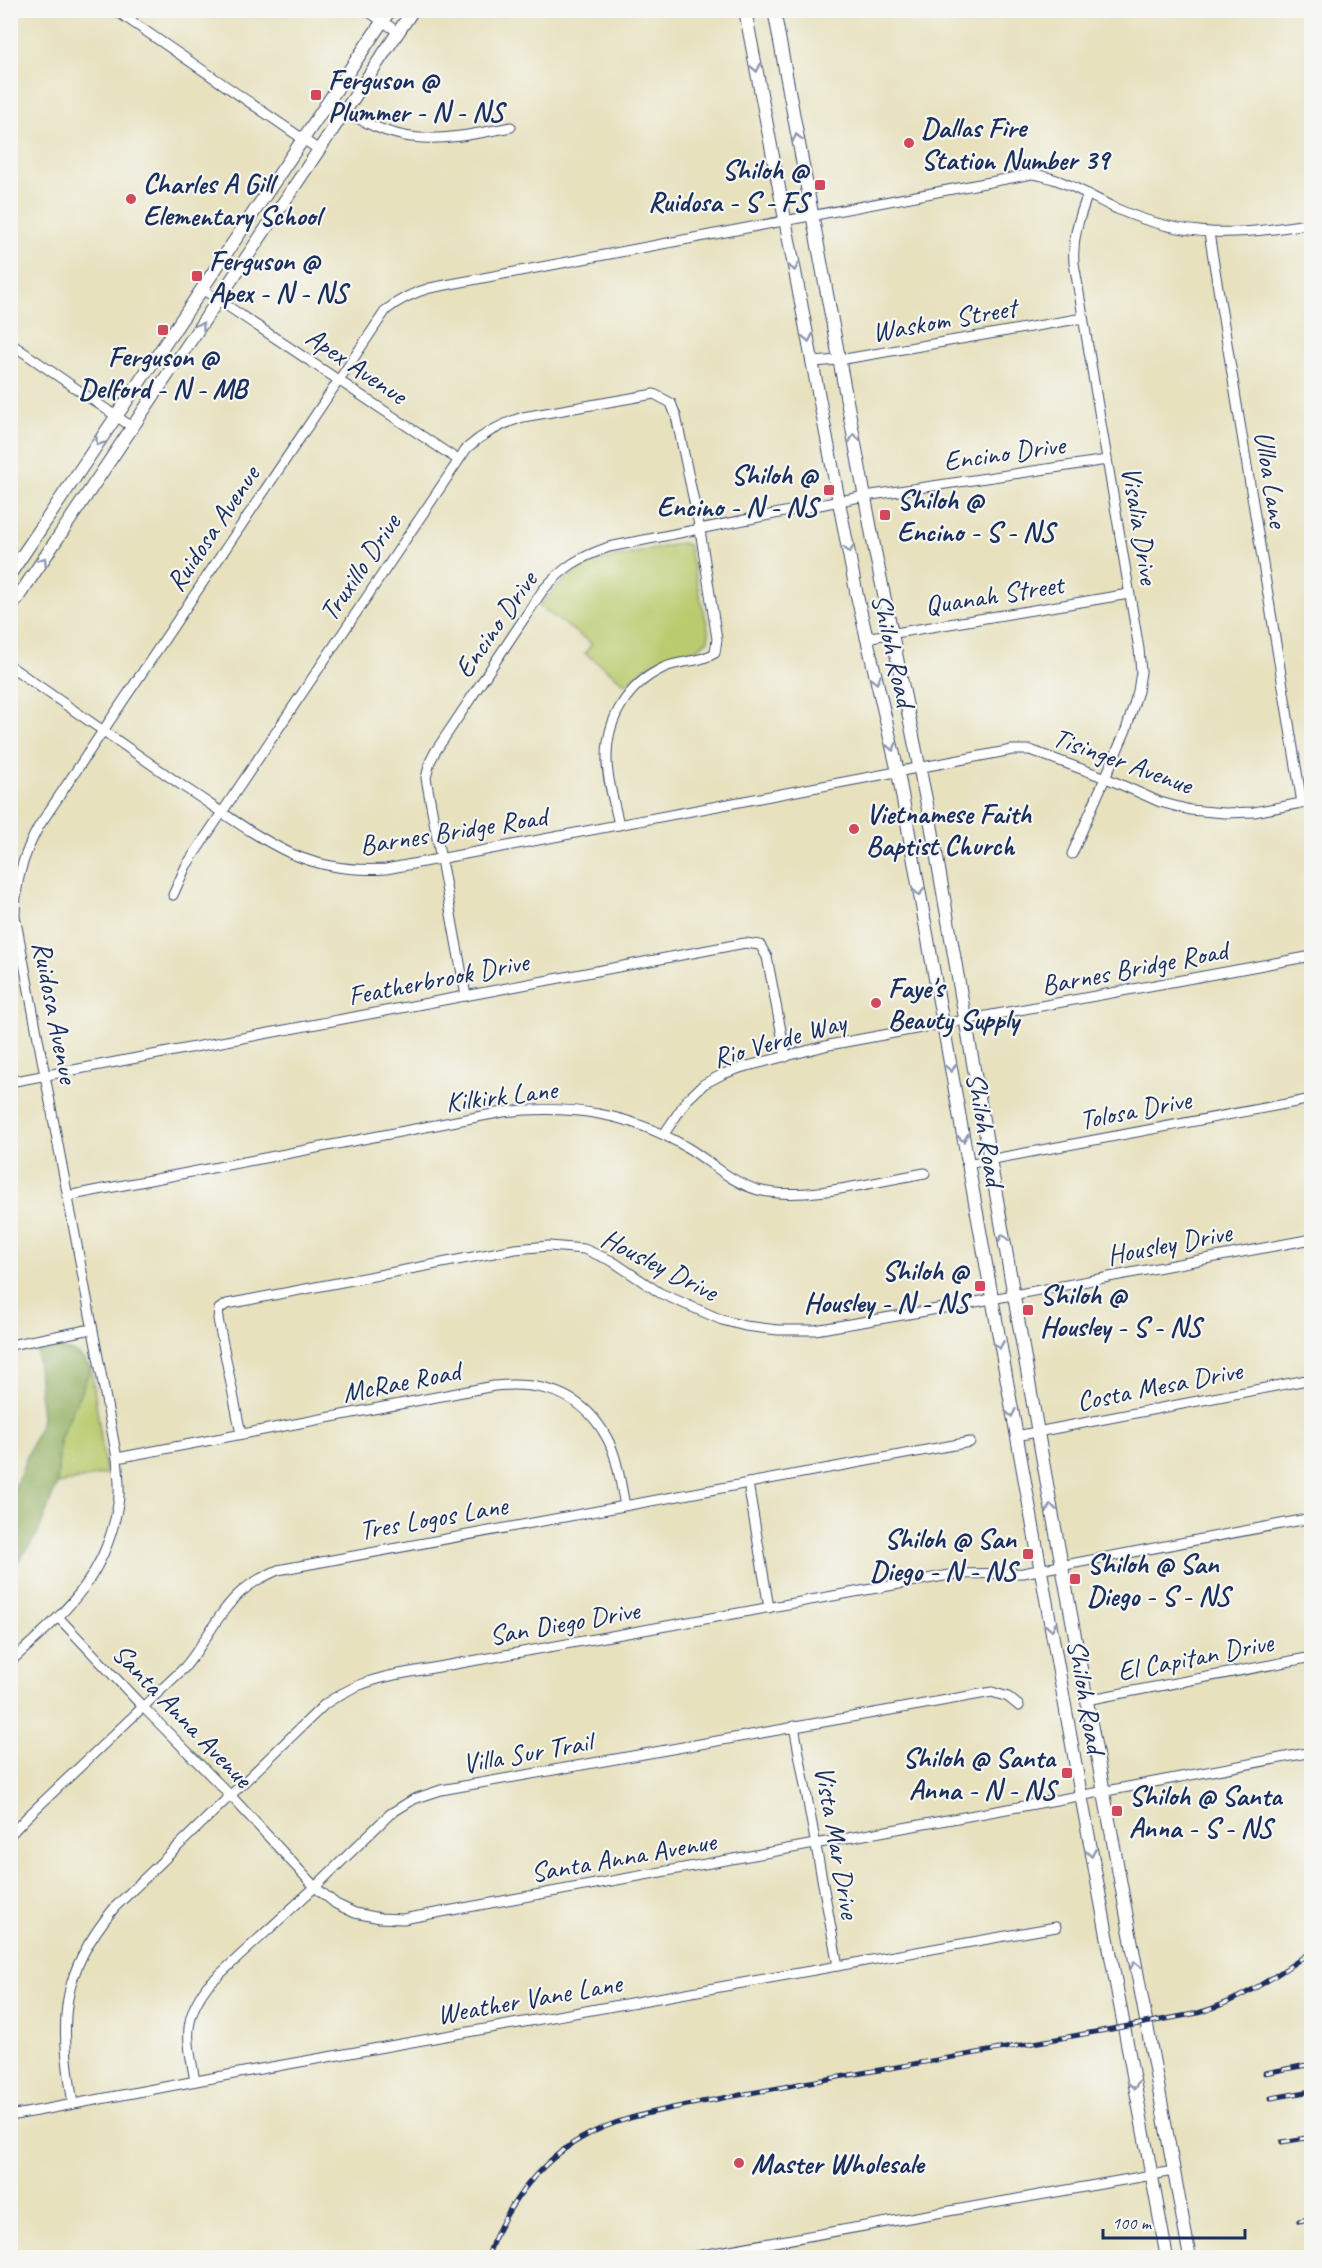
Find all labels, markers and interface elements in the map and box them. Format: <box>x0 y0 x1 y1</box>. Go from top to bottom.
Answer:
place label: Ferguson @ Plummer - N - NS <box>328 62 507 129</box>
one-way arrow <box>749 63 762 73</box>
marker: Ferguson @ Plummer - N - NS <box>309 88 323 102</box>
place label: Dallas Fire Station Number 39 <box>921 110 1113 177</box>
one-way arrow <box>791 133 804 143</box>
marker: Dallas Fire Station Number 39 <box>902 136 916 150</box>
place label: Shiloh @ Ruidosa - S - FS <box>648 152 812 219</box>
place label: Charles A Gill Elementary School <box>143 166 326 233</box>
marker: Shiloh @ Ruidosa - S - FS <box>813 178 827 192</box>
marker: Charles A Gill Elementary School <box>124 192 138 206</box>
place label: Ferguson @ Apex - N - NS <box>209 243 351 310</box>
one-way arrow <box>787 262 800 272</box>
marker: Ferguson @ Apex - N - NS <box>190 269 204 283</box>
street label: Waskom Street <box>869 289 1022 349</box>
street label: Apex Avenue <box>299 319 416 413</box>
one-way arrow <box>194 322 205 333</box>
marker: Ferguson @ Delford - N - MB <box>156 323 170 337</box>
one-way arrow <box>801 332 814 342</box>
place label: Ferguson @ Delford - N - MB <box>79 339 250 406</box>
street label: Encino Drive <box>941 426 1069 478</box>
street label: Ulloa Lane <box>1247 429 1297 531</box>
one-way arrow <box>848 434 861 444</box>
one-way arrow <box>95 436 107 446</box>
street label: Ruidosa Avenue <box>158 457 268 598</box>
place label: Shiloh @ Encino - N - NS <box>657 457 821 524</box>
street label: Visalia Drive <box>1114 464 1167 588</box>
place label: Shiloh @ Encino - S - NS <box>897 482 1058 549</box>
marker: Shiloh @ Encino - N - NS <box>822 483 836 497</box>
street label: Truxillo Drive <box>311 505 409 628</box>
marker: Shiloh @ Encino - S - NS <box>878 508 892 522</box>
one-way arrow <box>842 544 854 553</box>
one-way arrow <box>36 556 47 567</box>
street label: Encino Drive <box>446 563 546 684</box>
street label: Quanah Street <box>922 566 1068 623</box>
street label: Shiloh Road <box>864 590 924 714</box>
one-way arrow <box>868 675 881 685</box>
street label: Tisinger Avenue <box>1048 719 1199 803</box>
one-way arrow <box>884 742 897 752</box>
place label: Vietnamese Faith Baptist Church <box>866 796 1032 863</box>
street label: Barnes Bridge Road <box>357 798 553 863</box>
marker: Vietnamese Faith Baptist Church <box>847 822 861 836</box>
one-way arrow <box>912 886 925 896</box>
street label: Barnes Bridge Road <box>1038 932 1234 1003</box>
street label: Ruidosa Avenue <box>25 938 87 1088</box>
street label: Featherbrook Drive <box>345 943 533 1013</box>
place label: Faye's Beauty Supply <box>888 970 1022 1038</box>
marker: Faye's Beauty Supply <box>869 996 883 1010</box>
street label: Rio Verde Way <box>709 1003 852 1075</box>
one-way arrow <box>944 1062 957 1072</box>
street label: Shiloh Road <box>958 1070 1013 1192</box>
street label: Kilkirk Lane <box>443 1071 561 1120</box>
street label: Tolosa Drive <box>1076 1081 1196 1137</box>
one-way arrow <box>957 1133 969 1142</box>
street label: Housley Drive <box>1104 1214 1236 1273</box>
street label: Housley Drive <box>596 1220 726 1309</box>
one-way arrow <box>997 1233 1010 1243</box>
place label: Shiloh @ Housley - N - NS <box>804 1253 972 1320</box>
place label: Shiloh @ Housley - S - NS <box>1040 1277 1205 1344</box>
marker: Shiloh @ Housley - N - NS <box>973 1279 987 1293</box>
marker: Shiloh @ Housley - S - NS <box>1021 1303 1035 1317</box>
one-way arrow <box>992 1339 1005 1349</box>
street label: McRae Road <box>339 1352 467 1410</box>
street label: Costa Mesa Drive <box>1073 1352 1247 1419</box>
one-way arrow <box>1005 1408 1017 1417</box>
street label: Tres Logos Lane <box>356 1487 512 1548</box>
one-way arrow <box>1045 1504 1058 1514</box>
place label: Shiloh @ San Diego - N - NS <box>870 1521 1020 1588</box>
place label: Shiloh @ San Diego - S - NS <box>1087 1546 1234 1613</box>
marker: Shiloh @ San Diego - N - NS <box>1021 1547 1035 1561</box>
marker: Shiloh @ San Diego - S - NS <box>1068 1572 1082 1586</box>
street label: San Diego Drive <box>486 1592 644 1653</box>
one-way arrow <box>1044 1623 1056 1632</box>
street label: El Capitan Drive <box>1114 1624 1278 1689</box>
street label: Santa Anna Avenue <box>105 1636 262 1796</box>
street label: Shiloh Road <box>1059 1637 1114 1759</box>
street label: Villa Sur Trail <box>460 1723 600 1781</box>
place label: Shiloh @ Santa Anna - N - NS <box>903 1740 1059 1807</box>
street label: Vista Mar Drive <box>807 1763 868 1923</box>
marker: Shiloh @ Santa Anna - N - NS <box>1060 1766 1074 1780</box>
place label: Shiloh @ Santa Anna - S - NS <box>1129 1778 1284 1845</box>
marker: Shiloh @ Santa Anna - S - NS <box>1110 1804 1124 1818</box>
street label: Santa Anna Avenue <box>528 1823 720 1890</box>
one-way arrow <box>1084 1847 1097 1857</box>
one-way arrow <box>1129 1961 1142 1971</box>
street label: Weather Vane Lane <box>434 1965 626 2032</box>
one-way arrow <box>1127 2079 1140 2089</box>
place label: Master Wholesale <box>751 2146 926 2181</box>
marker: Master Wholesale <box>732 2156 746 2170</box>
scale bar <box>1103 2202 1246 2240</box>
text: 100 m <box>1112 2212 1153 2234</box>

